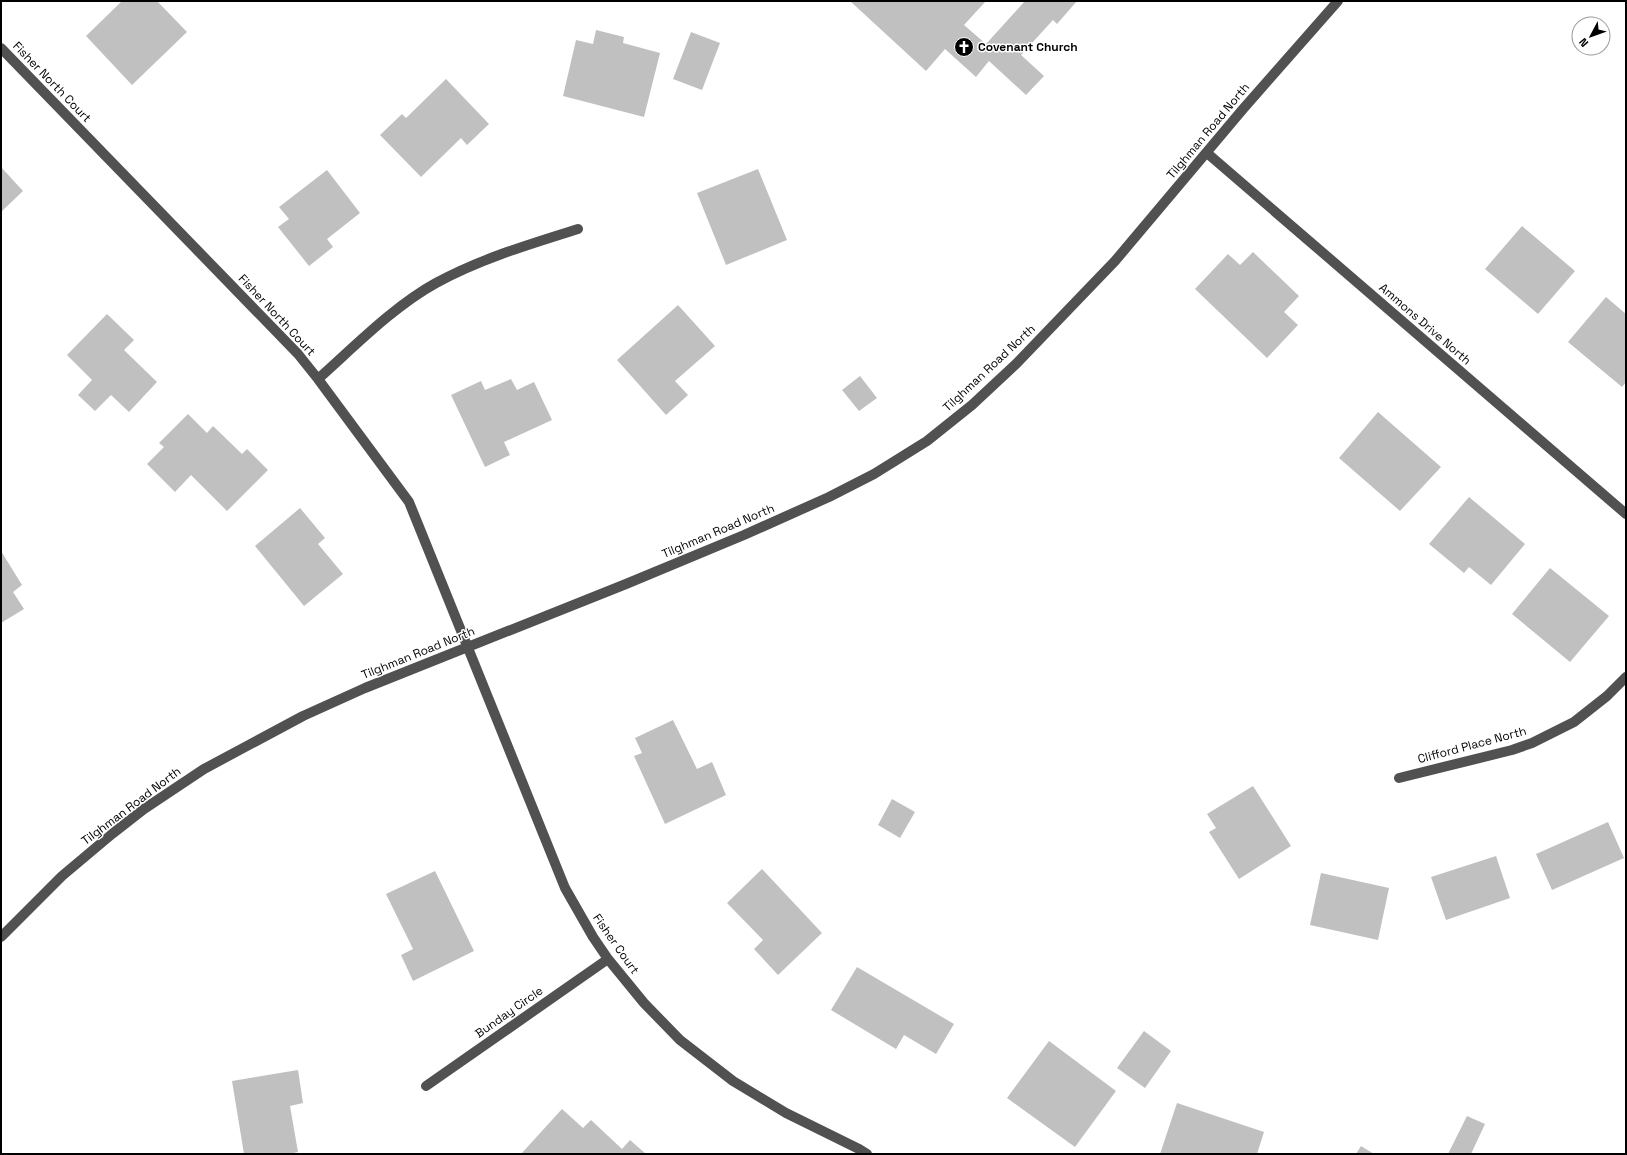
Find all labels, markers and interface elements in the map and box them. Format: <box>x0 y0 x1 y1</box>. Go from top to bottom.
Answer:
north arrow <box>1571 16 1611 56</box>
text: N <box>1576 35 1591 50</box>
church icon: Covenant Church <box>953 36 975 58</box>
street label: Fisher North Court <box>9 38 95 126</box>
place label: Covenant Church <box>978 39 1078 55</box>
street label: Tilghman Road North <box>1163 80 1253 182</box>
street label: Fisher North Court <box>235 271 319 359</box>
street label: Ammons Drive North <box>1376 280 1474 368</box>
street label: Tilghman Road North <box>939 321 1039 415</box>
street label: Tilghman Road North <box>659 500 777 562</box>
street label: Tilghman Road North <box>359 623 477 683</box>
street label: Clifford Place North <box>1416 723 1528 767</box>
street label: Tilghman Road North <box>78 763 184 849</box>
street label: Fisher Court <box>589 911 643 977</box>
street label: Bunday Circle <box>472 983 546 1041</box>

